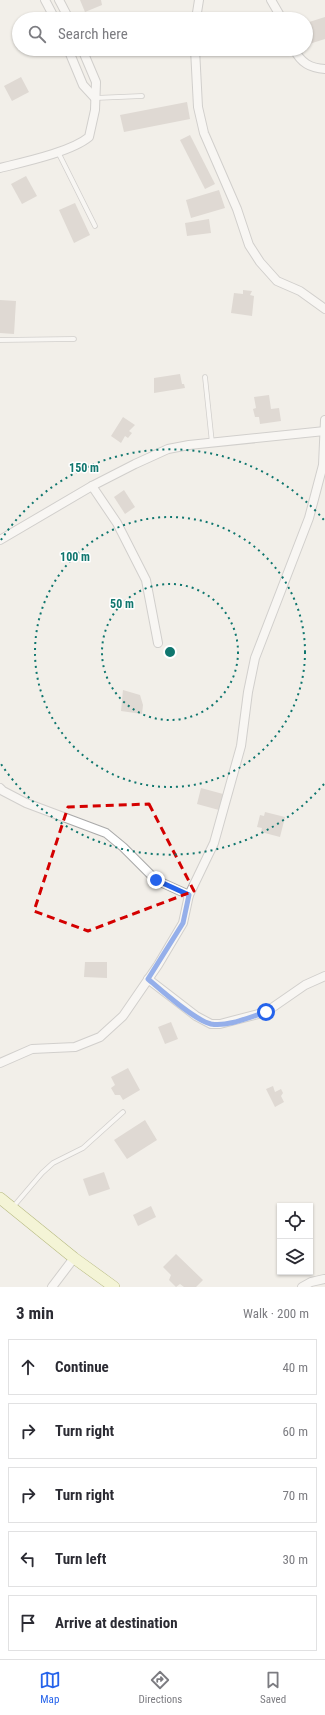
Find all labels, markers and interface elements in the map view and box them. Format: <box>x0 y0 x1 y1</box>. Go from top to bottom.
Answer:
search box <box>12 12 313 56</box>
icon: search <box>26 23 48 45</box>
text: Search here <box>58 25 128 43</box>
text: 150 m <box>69 461 99 475</box>
text: 100 m <box>60 550 90 564</box>
text: 50 m <box>110 597 134 611</box>
centre of rings <box>163 645 177 659</box>
route end <box>147 871 165 889</box>
route start <box>257 1003 275 1021</box>
map controls <box>277 1203 313 1275</box>
button: locate <box>277 1203 313 1239</box>
button: layers <box>277 1239 313 1275</box>
text: 3 min <box>16 1303 54 1323</box>
text: Walk · 200 m <box>243 1306 309 1321</box>
icon: ahead <box>17 1356 39 1378</box>
text: Continue <box>55 1358 109 1376</box>
text: 40 m <box>282 1360 308 1375</box>
icon: right <box>17 1420 39 1442</box>
text: Turn right <box>55 1422 114 1440</box>
text: 60 m <box>282 1424 308 1439</box>
icon: right <box>17 1484 39 1506</box>
text: Turn right <box>55 1486 114 1504</box>
text: 70 m <box>282 1488 308 1503</box>
icon: left <box>17 1548 39 1570</box>
text: Turn left <box>55 1550 106 1568</box>
text: 30 m <box>282 1552 308 1567</box>
icon: arrive <box>17 1612 39 1634</box>
text: Arrive at destination <box>55 1614 178 1632</box>
tab: Map <box>39 1669 61 1706</box>
tab: Directions <box>138 1669 182 1706</box>
tab: Saved <box>260 1669 286 1706</box>

